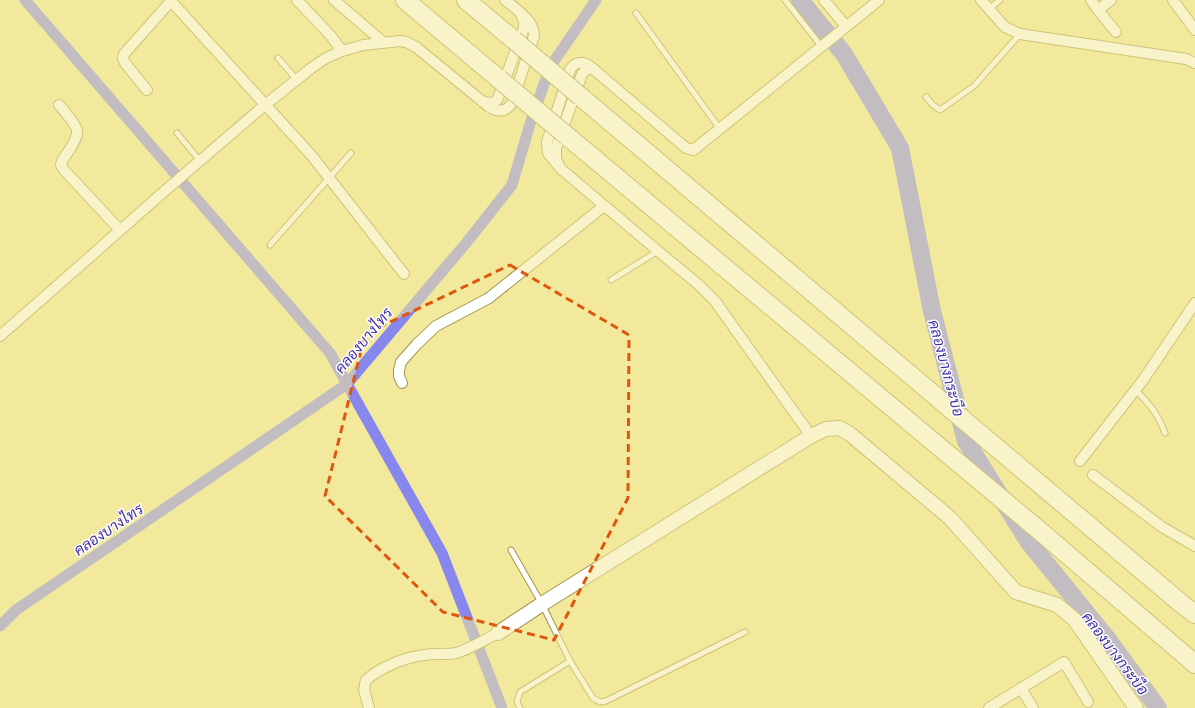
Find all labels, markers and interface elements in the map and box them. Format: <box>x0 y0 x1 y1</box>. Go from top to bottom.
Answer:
water label: คลองบางไทร <box>330 302 397 377</box>
water label: คลองบางกระบือ <box>924 317 970 419</box>
water label: คลองบางไทร <box>69 498 147 560</box>
water label: คลองบางกระบือ <box>1078 607 1154 699</box>

